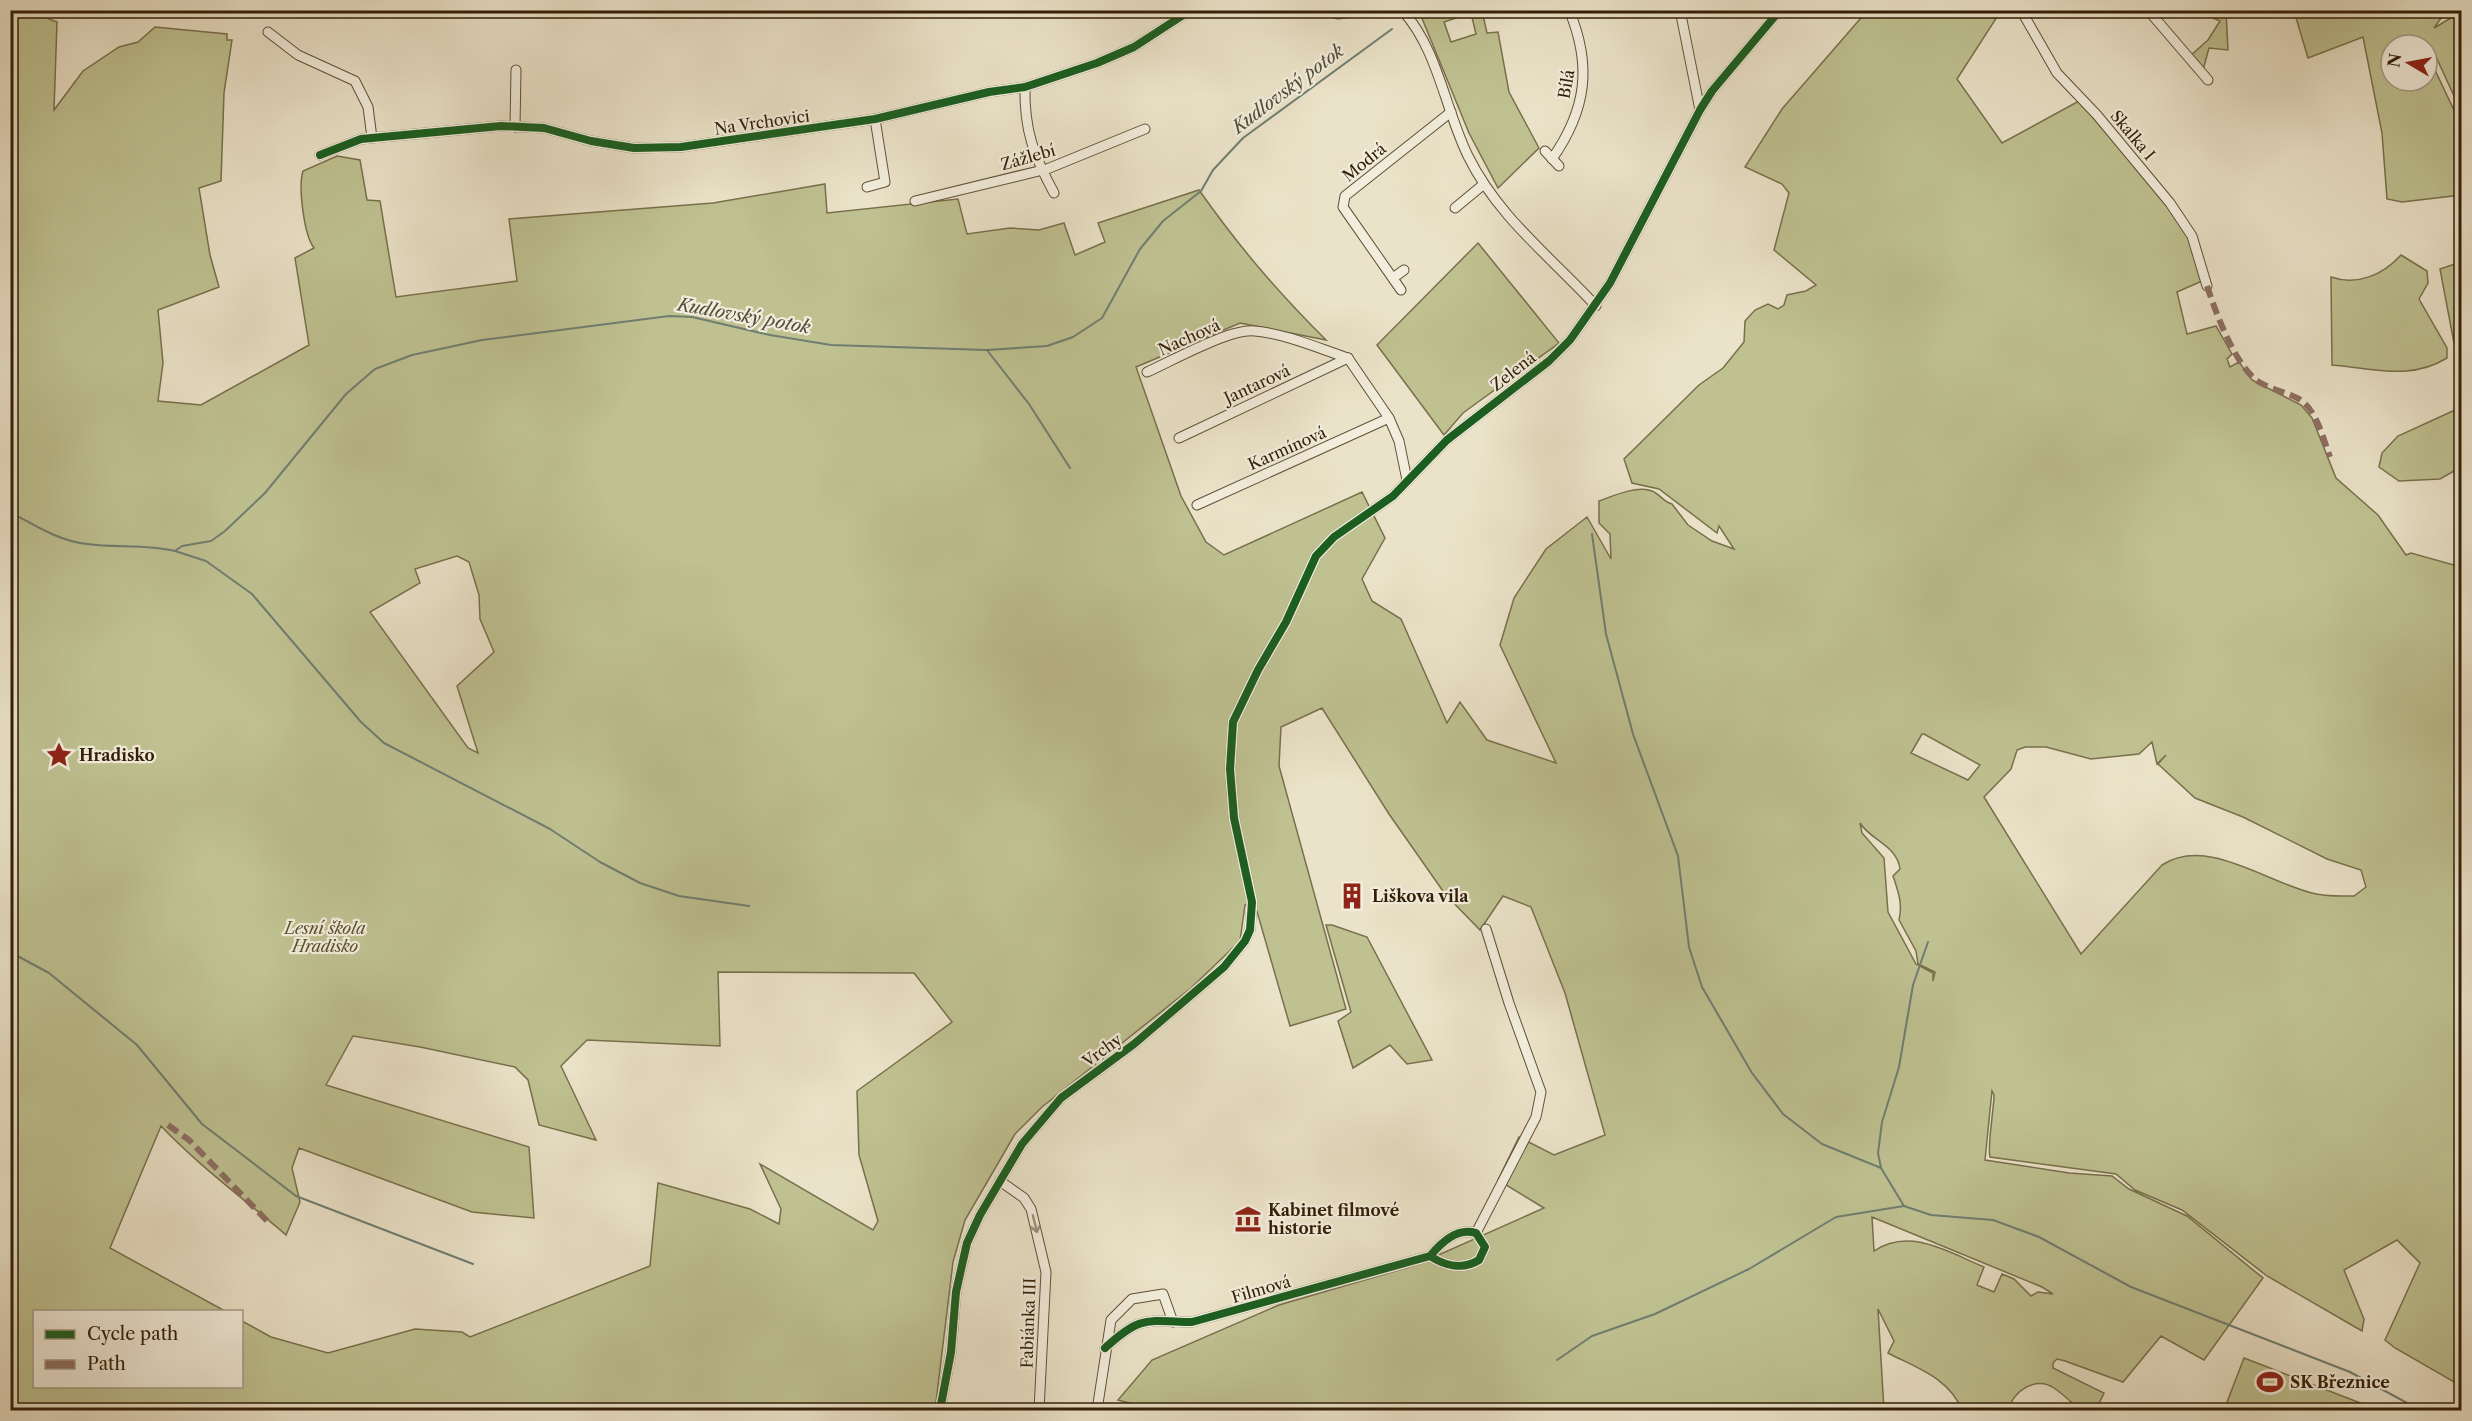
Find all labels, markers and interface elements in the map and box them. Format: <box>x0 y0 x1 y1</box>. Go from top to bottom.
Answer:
north arrow <box>2379 33 2439 93</box>
water label: Kudlovský potok <box>1226 39 1349 139</box>
text: N <box>2383 52 2405 69</box>
street label: Bílá <box>1554 67 1578 100</box>
street label: Na Vrchovici <box>713 105 811 139</box>
street label: Skalka I <box>2106 106 2160 164</box>
street label: Modrá <box>1338 138 1390 186</box>
street label: Zážlebí <box>998 140 1058 174</box>
water label: Kudlovský potok <box>674 293 813 339</box>
street label: Nachová <box>1155 314 1224 359</box>
street label: Zelená <box>1486 347 1540 395</box>
street label: Jantarová <box>1218 360 1294 409</box>
street label: Karmínová <box>1245 422 1330 474</box>
place icon: Hradisko <box>44 740 74 770</box>
place label: Hradisko <box>79 745 155 765</box>
building icon: Liškova vila <box>1337 881 1367 911</box>
place label: Liškova vila <box>1372 886 1469 906</box>
park label: Lesní škola Hradisko <box>282 918 366 956</box>
street label: Vrchy <box>1078 1028 1126 1072</box>
place label: Kabinet filmové historie <box>1268 1200 1400 1238</box>
museum icon: Kabinet filmové historie <box>1233 1204 1263 1234</box>
one-way arrow <box>1029 1214 1041 1233</box>
street label: Filmová <box>1229 1271 1294 1307</box>
street label: Fabiánka III <box>1016 1277 1040 1369</box>
legend <box>33 1310 243 1388</box>
text: Cycle path <box>87 1323 178 1345</box>
text: Path <box>87 1353 126 1375</box>
sports icon: SK Březnice <box>2255 1367 2285 1397</box>
place label: SK Březnice <box>2290 1372 2390 1392</box>

